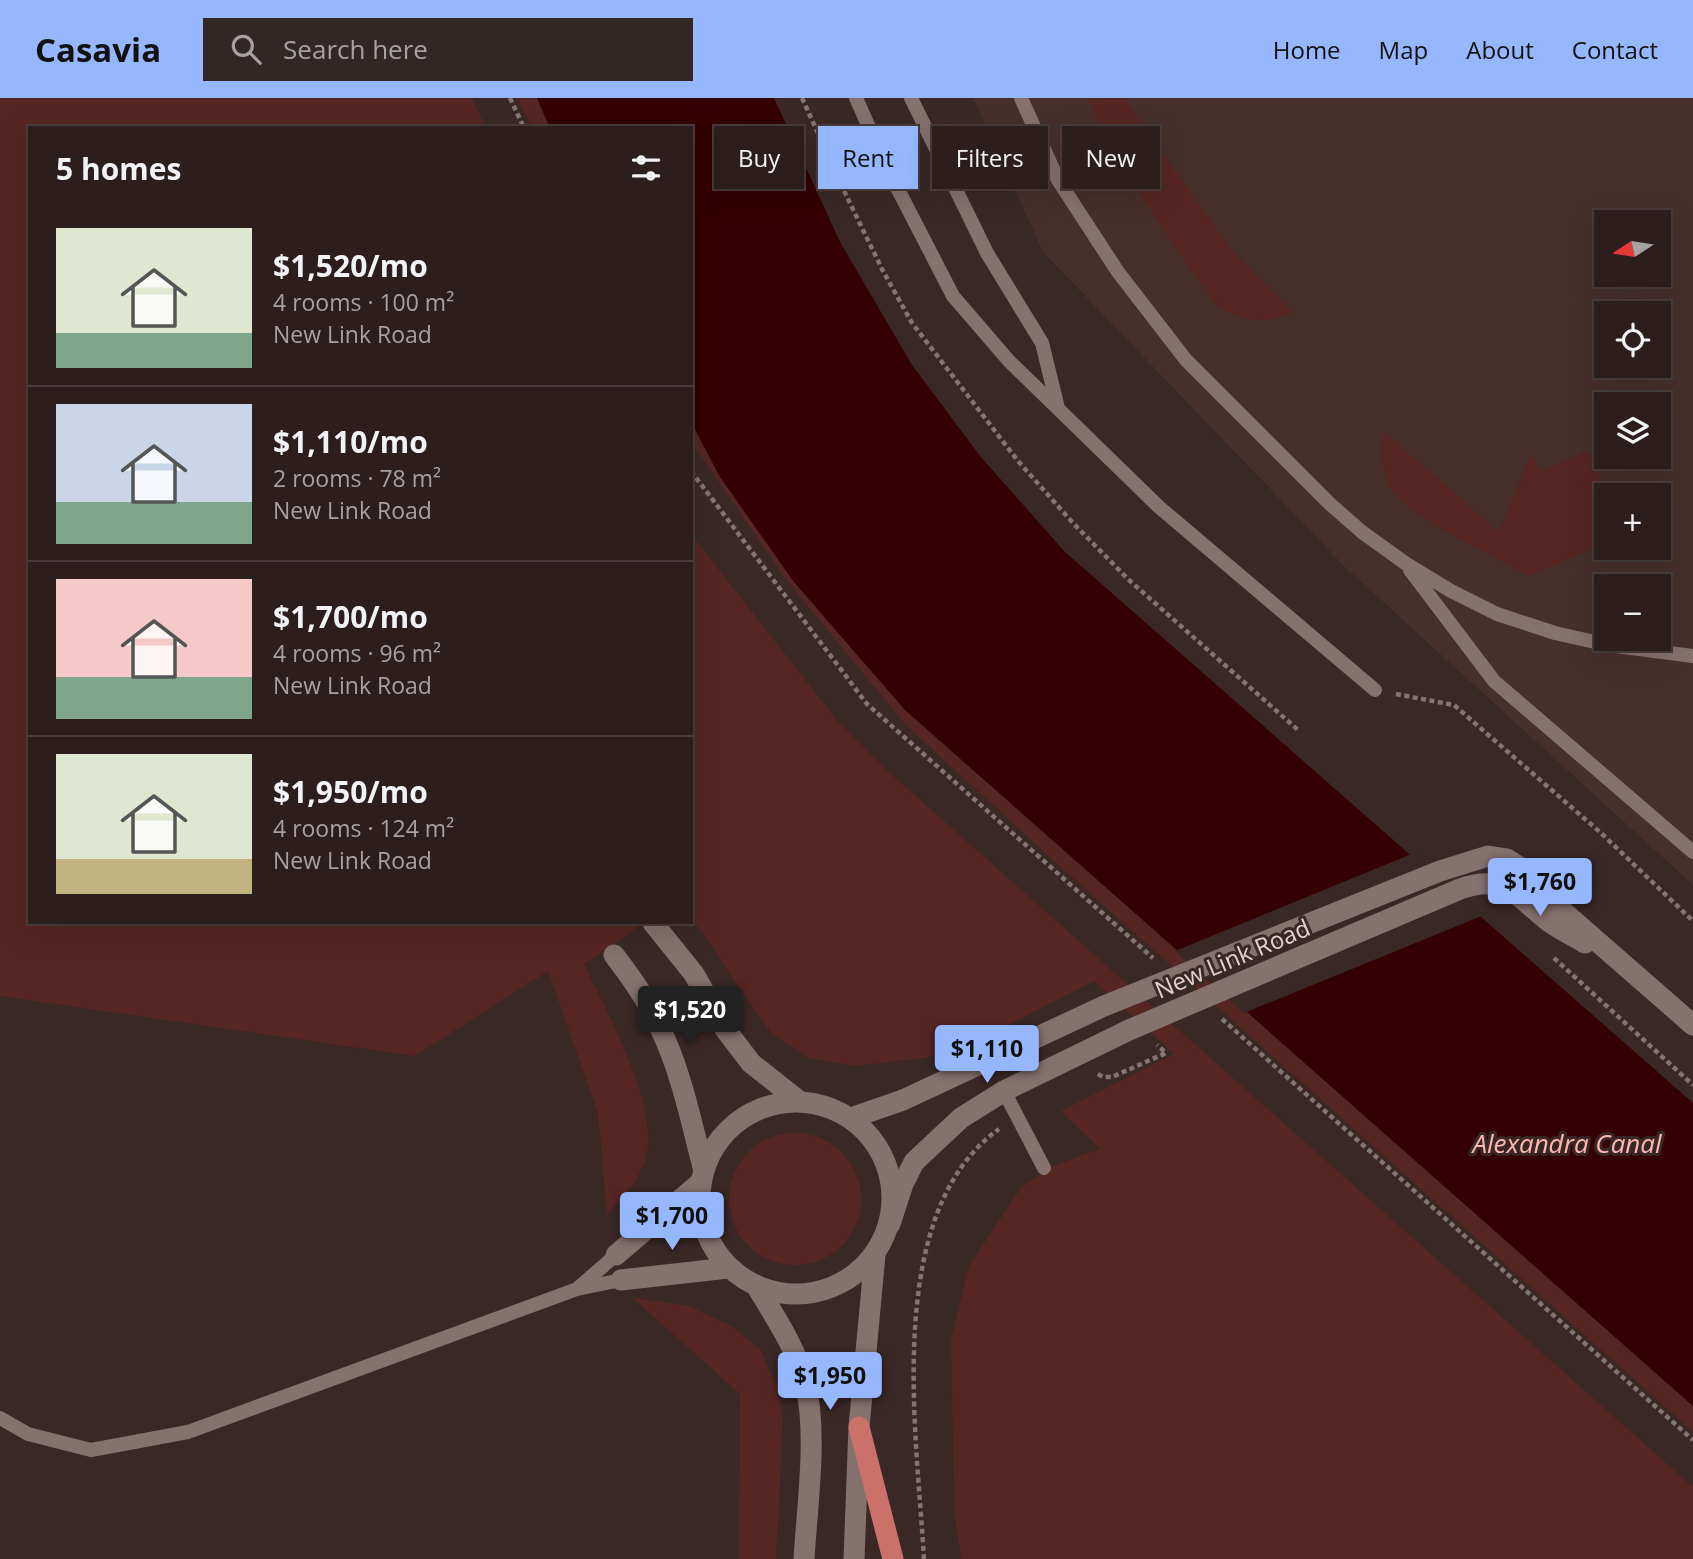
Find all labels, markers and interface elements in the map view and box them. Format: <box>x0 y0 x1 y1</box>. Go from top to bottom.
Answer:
search box <box>203 18 693 81</box>
text: Casavia <box>35 27 161 72</box>
icon: search <box>227 30 265 68</box>
text: Search here <box>283 31 428 67</box>
text: Home <box>1273 33 1341 66</box>
text: Map <box>1379 33 1428 66</box>
text: About <box>1466 33 1534 66</box>
text: Contact <box>1572 33 1658 66</box>
chip: Buy <box>714 126 804 189</box>
chip: Rent <box>818 126 918 189</box>
chip: Filters <box>932 126 1048 189</box>
chip: New <box>1062 126 1160 189</box>
text: 5 homes <box>56 148 181 189</box>
icon: filters <box>627 149 665 187</box>
north arrow <box>1594 210 1671 287</box>
map controls <box>1594 210 1671 651</box>
text: $1,520/mo <box>273 245 428 286</box>
icon: home <box>112 256 196 340</box>
text: 4 rooms · 100 m² <box>273 286 454 318</box>
button: locate <box>1594 301 1671 378</box>
text: New Link Road <box>273 318 432 350</box>
button: layers <box>1594 392 1671 469</box>
text: $1,110/mo <box>273 421 428 462</box>
icon: home <box>112 432 196 516</box>
text: 2 rooms · 78 m² <box>273 462 441 494</box>
button: + <box>1594 483 1671 560</box>
text: New Link Road <box>273 494 432 526</box>
button: − <box>1594 574 1671 651</box>
text: $1,700/mo <box>273 596 428 637</box>
icon: home <box>112 607 196 691</box>
text: 4 rooms · 96 m² <box>273 637 441 669</box>
text: New Link Road <box>273 669 432 701</box>
text: $1,950/mo <box>273 771 428 812</box>
icon: home <box>112 782 196 866</box>
text: 4 rooms · 124 m² <box>273 812 454 844</box>
text: New Link Road <box>273 844 432 876</box>
pin: $1,760 <box>1483 858 1597 918</box>
text: $1,760 <box>1504 865 1576 897</box>
street label: New Link Road <box>1149 910 1315 1006</box>
pin: $1,520 <box>633 986 747 1046</box>
text: $1,520 <box>654 993 726 1025</box>
pin: $1,110 <box>930 1026 1044 1085</box>
text: $1,110 <box>951 1032 1023 1064</box>
water label: Alexandra Canal <box>1470 1125 1663 1161</box>
pin: $1,700 <box>615 1192 729 1252</box>
text: $1,700 <box>636 1199 708 1231</box>
pin: $1,950 <box>773 1352 887 1412</box>
text: $1,950 <box>794 1359 866 1391</box>

